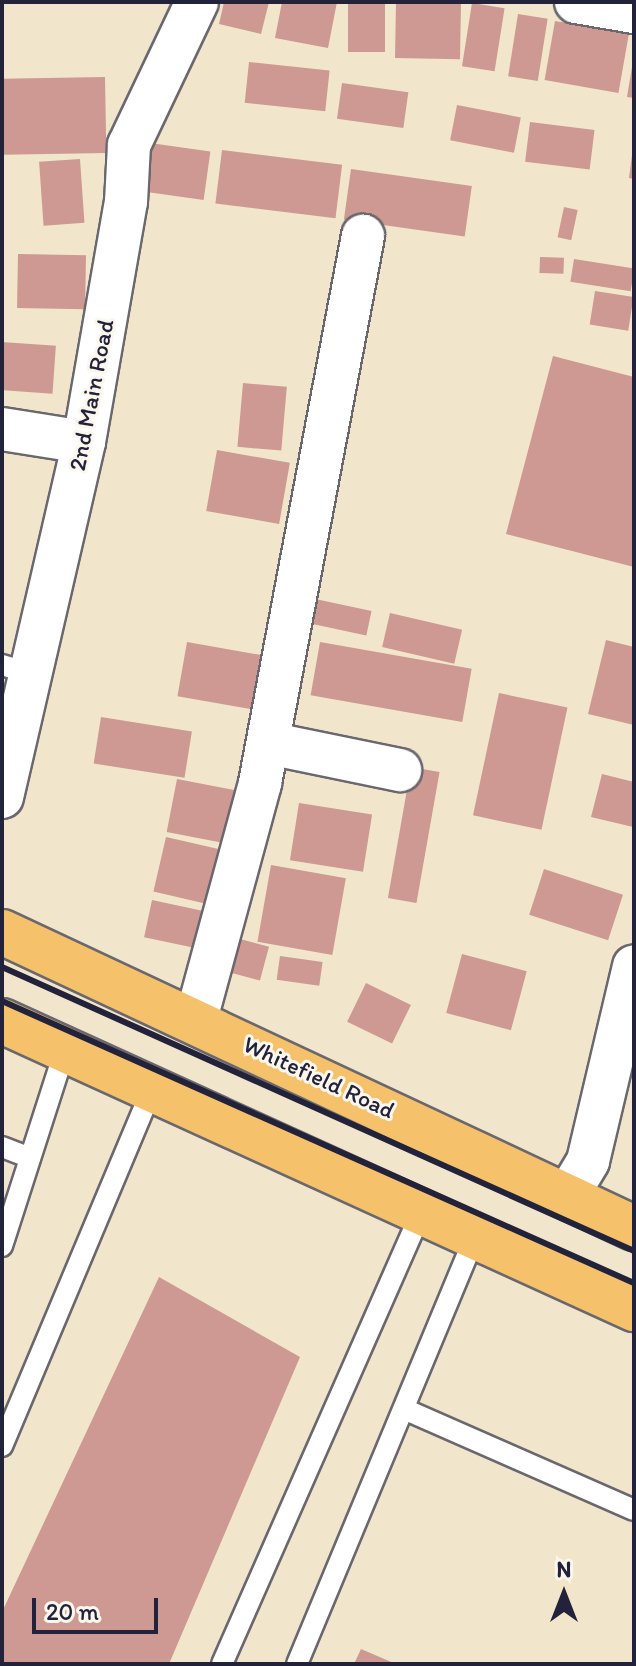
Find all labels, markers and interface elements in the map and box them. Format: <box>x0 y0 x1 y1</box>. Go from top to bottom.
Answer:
street label: 2nd Main Road <box>62 317 120 473</box>
street label: Whitefield Road <box>239 1029 399 1125</box>
north arrow <box>524 1554 604 1634</box>
text: N <box>557 1556 571 1583</box>
scale bar <box>36 1582 162 1632</box>
text: 20 m <box>46 1597 99 1626</box>

